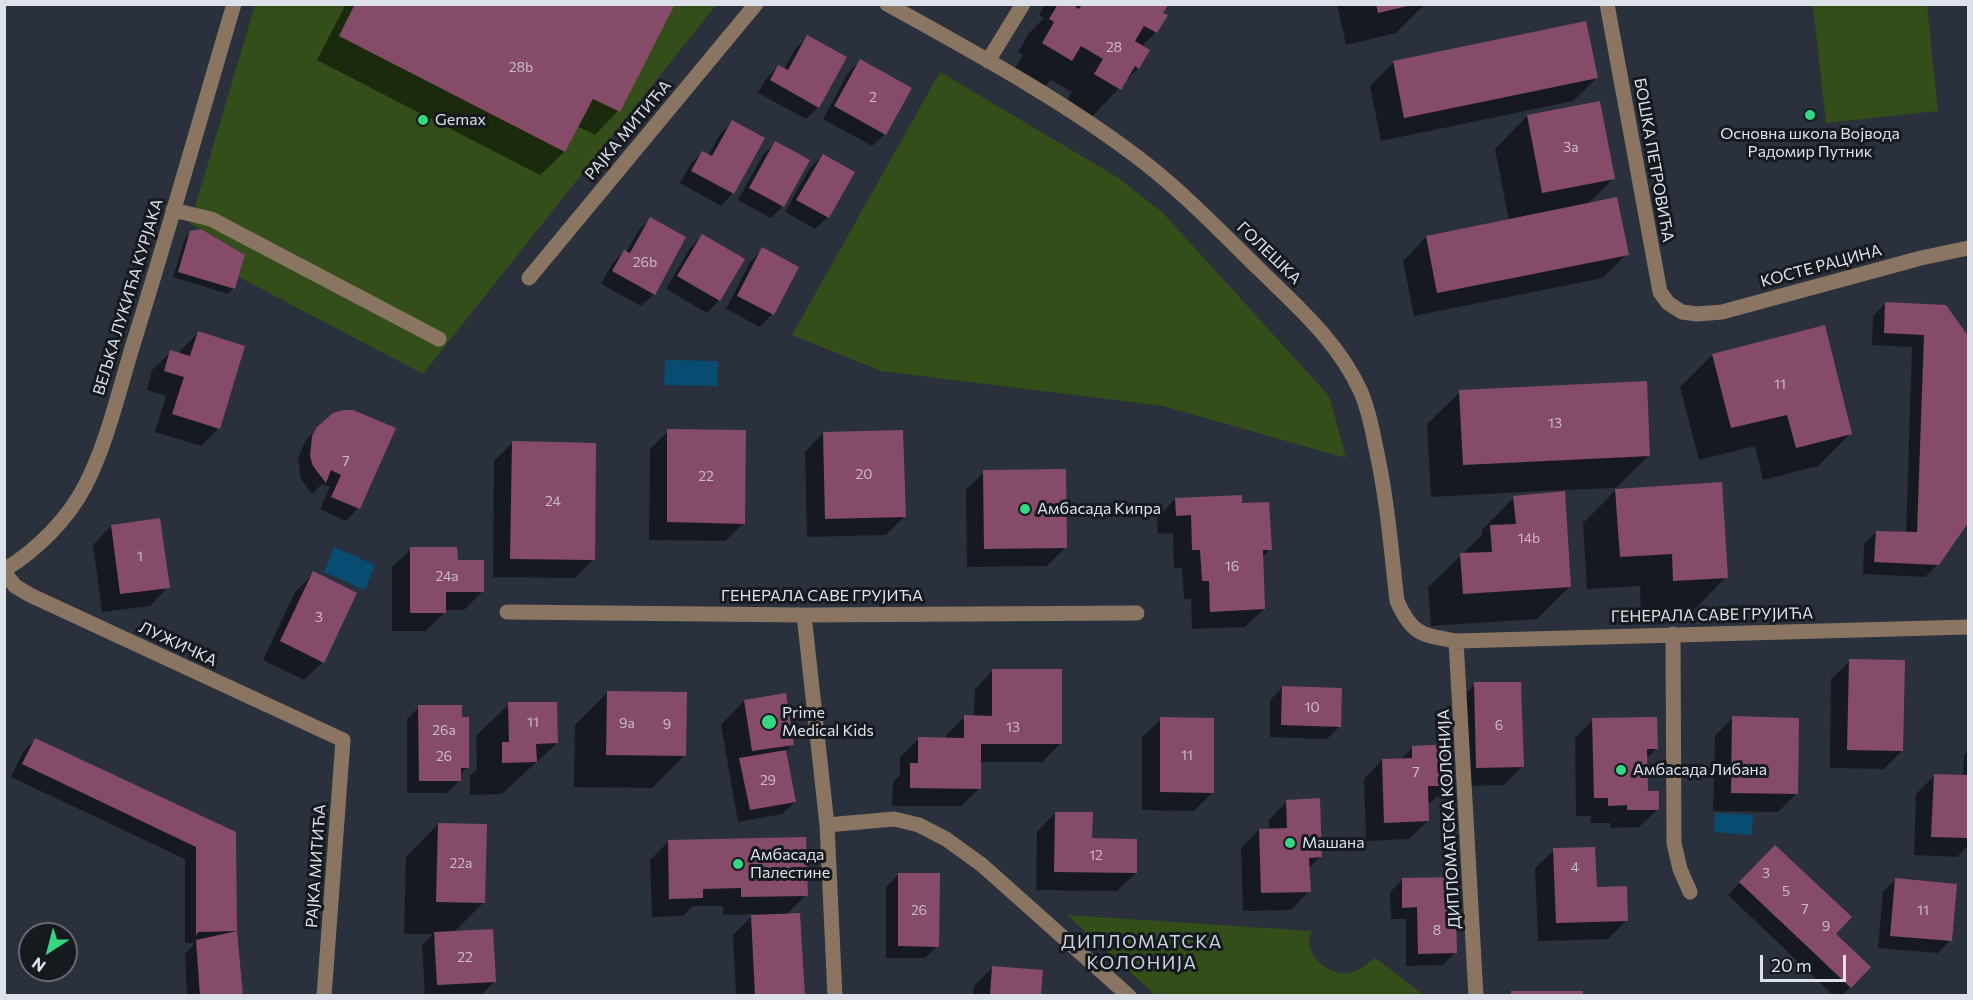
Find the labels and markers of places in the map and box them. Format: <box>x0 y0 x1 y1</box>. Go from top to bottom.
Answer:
marker: Основна школа Војвода Радомир Путник <box>1803 108 1817 122</box>
place label: Gemax <box>435 110 486 130</box>
marker: Gemax <box>416 113 430 127</box>
place label: Основна школа Војвода Радомир Путник <box>1720 124 1900 162</box>
place label: Амбасада Кипра <box>1037 499 1161 519</box>
marker: Амбасада Кипра <box>1018 502 1032 516</box>
place label: Prime Medical Kids <box>782 703 874 741</box>
marker: Prime Medical Kids <box>760 713 778 731</box>
place label: Амбасада Либана <box>1633 760 1767 780</box>
marker: Амбасада Либана <box>1614 763 1628 777</box>
place label: Машана <box>1302 833 1364 853</box>
marker: Машана <box>1283 836 1297 850</box>
place label: Амбасада Палестине <box>750 845 830 883</box>
marker: Амбасада Палестине <box>731 857 745 871</box>

